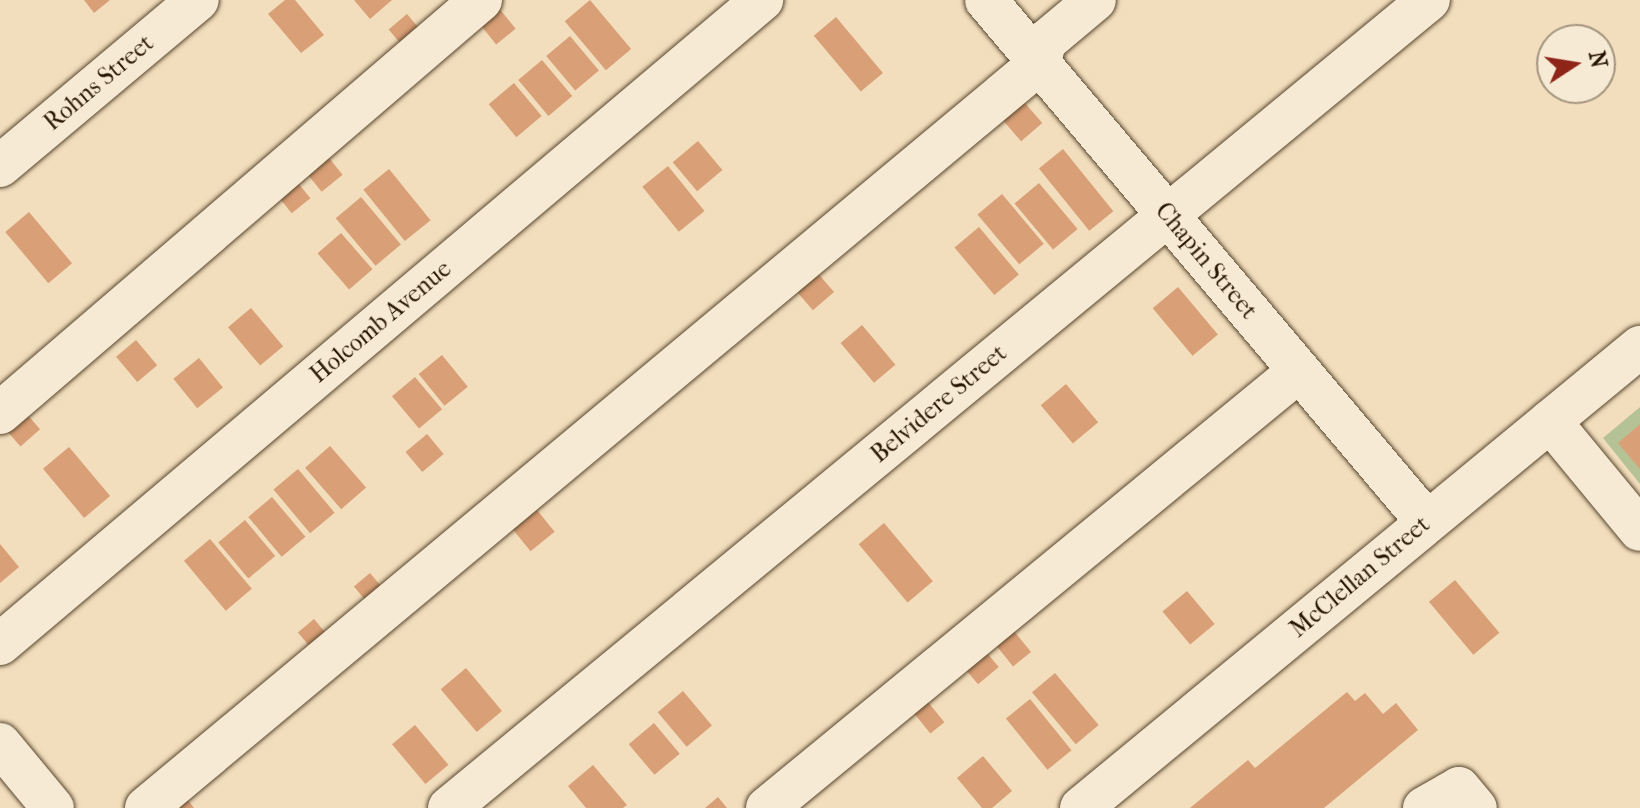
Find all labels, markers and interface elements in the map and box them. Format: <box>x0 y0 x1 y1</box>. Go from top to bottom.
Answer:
north arrow <box>1536 24 1616 104</box>
street label: Rohns Street <box>38 29 160 137</box>
text: N <box>1583 49 1612 70</box>
street label: Chapin Street <box>1149 197 1263 325</box>
street label: Holcomb Avenue <box>305 255 457 389</box>
street label: Belvidere Street <box>865 339 1013 469</box>
street label: McClellan Street <box>1284 510 1436 644</box>

